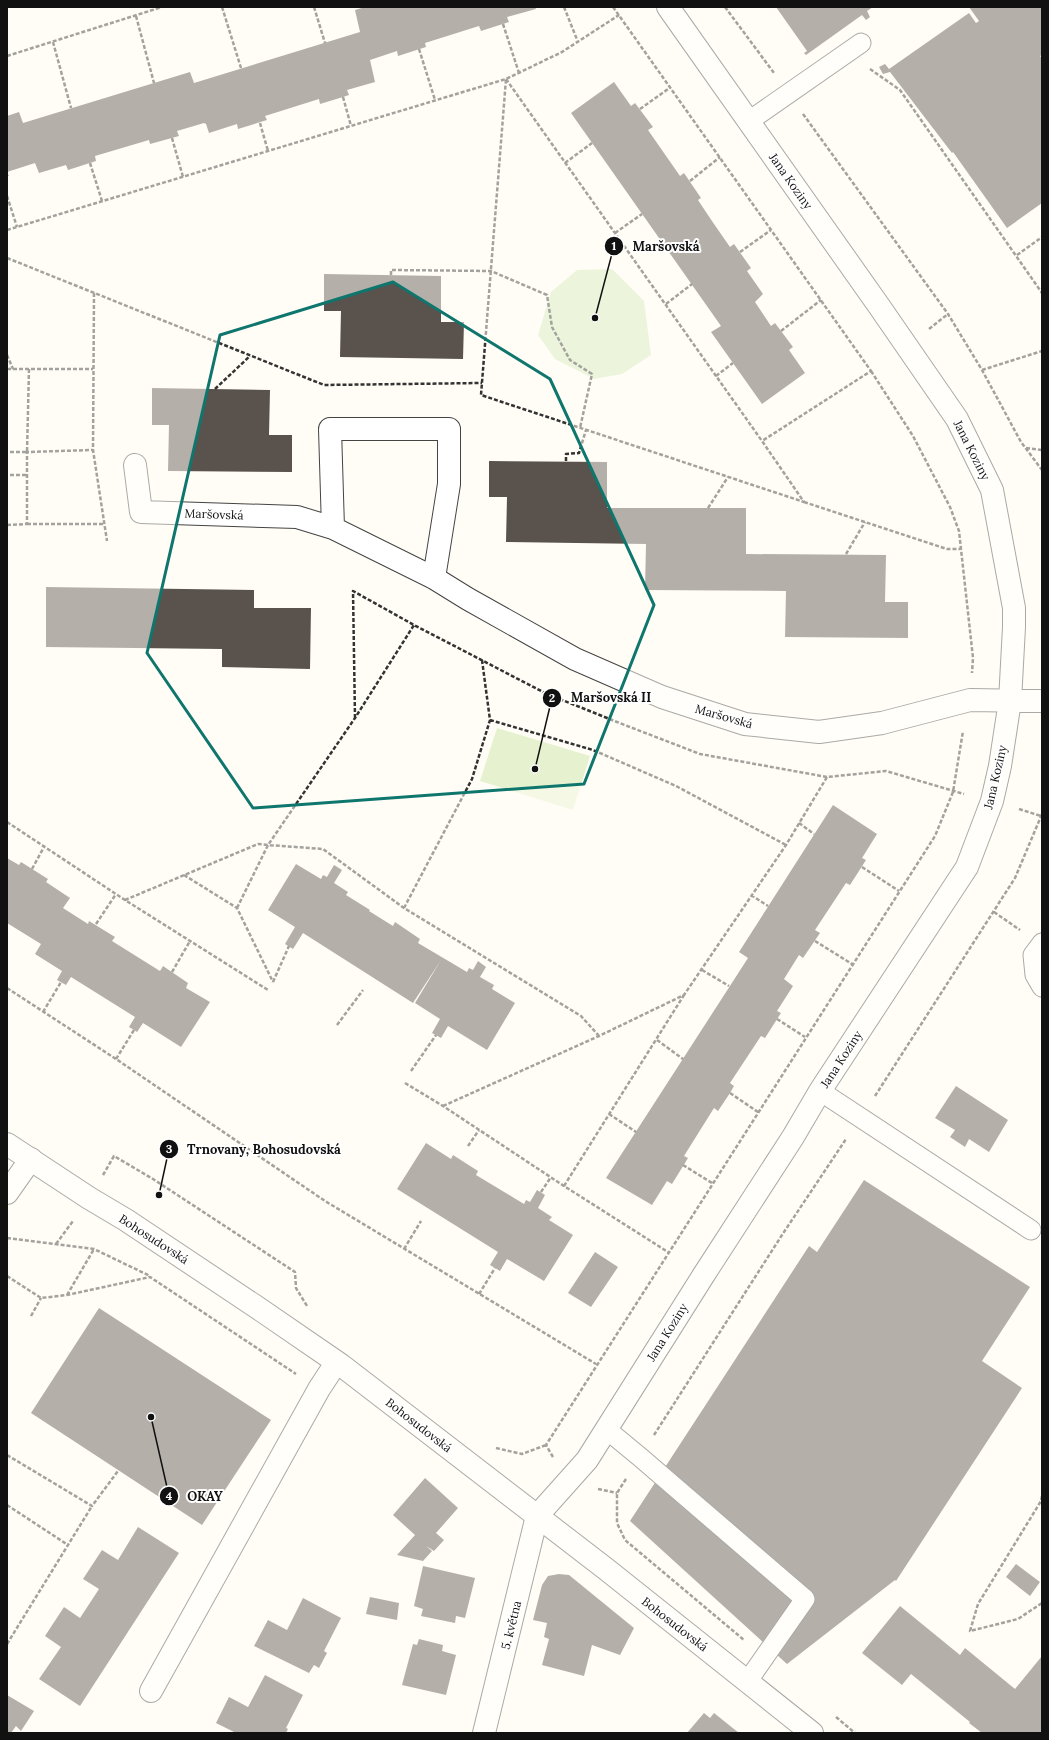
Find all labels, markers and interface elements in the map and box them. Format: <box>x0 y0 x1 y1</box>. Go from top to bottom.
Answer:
street label: Jana Koziny <box>766 149 816 213</box>
callout: Maršovská <box>604 233 707 258</box>
text: 1 <box>612 238 617 253</box>
text: Maršovská <box>633 238 700 255</box>
street label: Jana Koziny <box>950 417 994 483</box>
street label: Maršovská <box>184 505 244 523</box>
callout: Maršovská II <box>542 685 659 710</box>
text: Maršovská II <box>571 689 651 706</box>
text: 2 <box>549 690 555 705</box>
street label: Maršovská <box>693 701 755 731</box>
street label: Jana Koziny <box>980 743 1010 811</box>
street label: Jana Koziny <box>816 1027 865 1091</box>
callout: Trnovany, Bohosudovská <box>159 1137 349 1162</box>
text: 3 <box>166 1141 173 1156</box>
text: Trnovany, Bohosudovská <box>187 1141 341 1158</box>
street label: Bohosudovská <box>116 1211 192 1267</box>
street label: Jana Koziny <box>643 1300 691 1364</box>
street label: Bohosudovská <box>383 1395 455 1455</box>
callout: OKAY <box>159 1484 231 1509</box>
text: 4 <box>166 1488 173 1503</box>
text: OKAY <box>187 1488 223 1505</box>
street label: Bohosudovská <box>639 1594 711 1654</box>
street label: 5. května <box>498 1599 524 1651</box>

